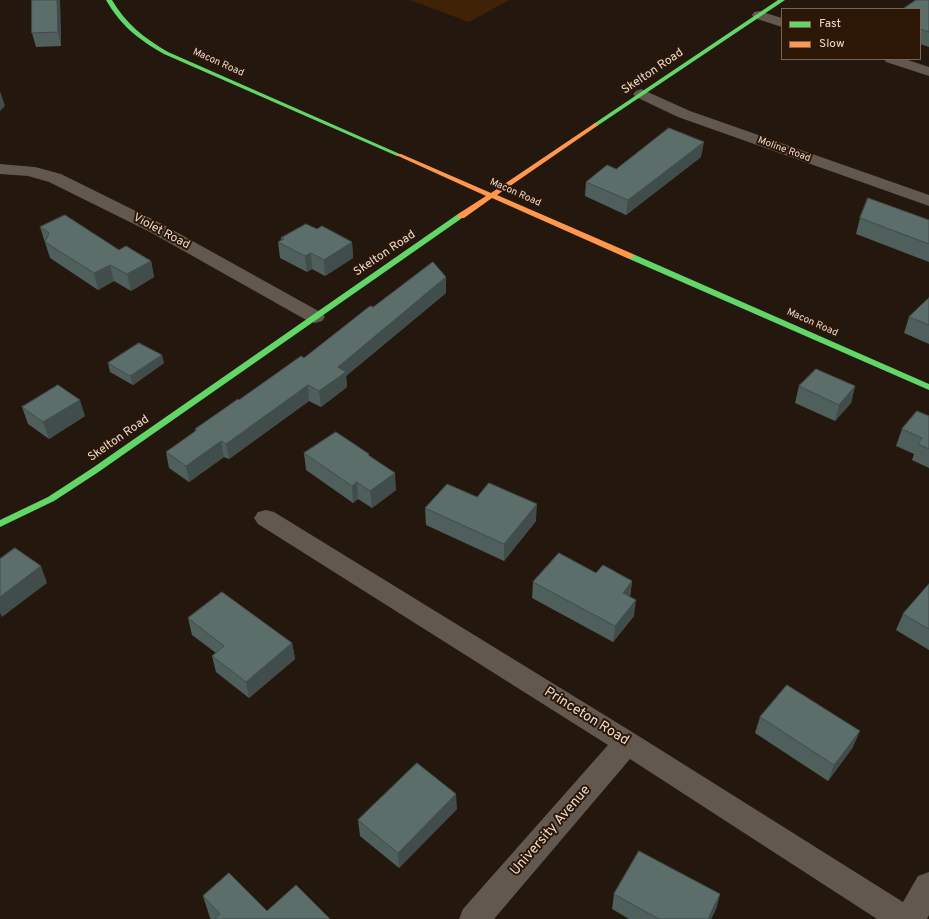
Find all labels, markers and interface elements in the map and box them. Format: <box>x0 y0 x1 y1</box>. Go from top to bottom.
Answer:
legend <box>781 8 921 60</box>
text: Fast <box>819 16 841 32</box>
text: Slow <box>819 36 845 52</box>
street label: Macon Road <box>190 46 246 80</box>
street label: Skelton Road <box>619 46 687 98</box>
street label: Moline Road <box>756 135 812 165</box>
street label: Macon Road <box>487 176 543 210</box>
street label: Violet Road <box>130 211 192 253</box>
street label: Skelton Road <box>351 228 419 280</box>
street label: Macon Road <box>784 306 840 340</box>
street label: Skelton Road <box>86 413 152 465</box>
street label: Princeton Road <box>540 684 632 750</box>
street label: University Avenue <box>507 783 595 879</box>

